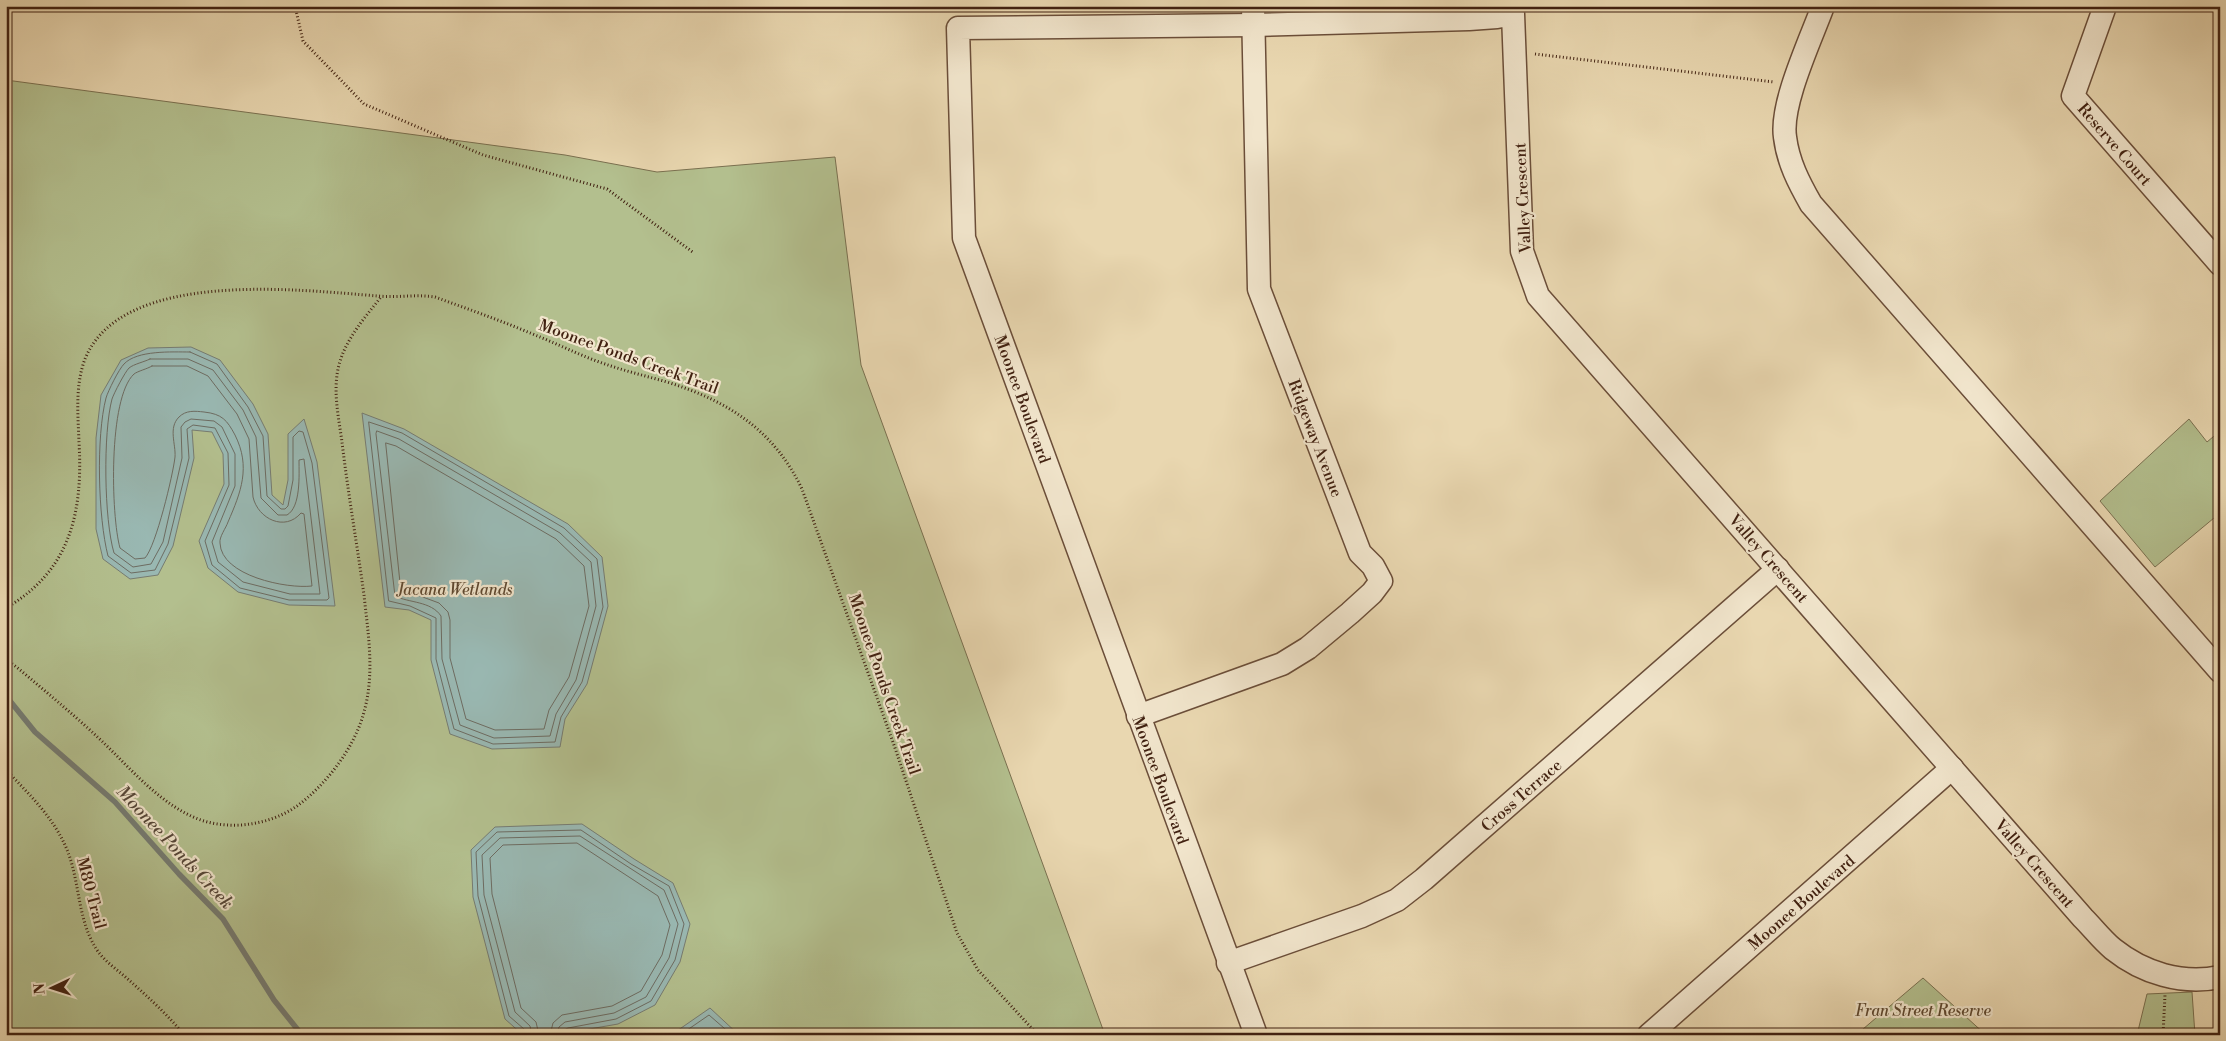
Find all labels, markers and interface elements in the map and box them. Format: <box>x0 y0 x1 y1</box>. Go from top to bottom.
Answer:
street label: Reserve Court <box>2073 99 2156 190</box>
street label: Valley Crescent <box>1510 142 1536 255</box>
street label: Moonee Ponds Creek Trail <box>536 315 722 399</box>
street label: Moonee Boulevard <box>990 332 1055 466</box>
street label: Ridgeway Avenue <box>1283 377 1347 500</box>
street label: Valley Crescent <box>1724 509 1812 607</box>
park label: Jacana Wetlands <box>395 580 513 600</box>
street label: Moonee Ponds Creek Trail <box>844 591 925 778</box>
street label: Moonee Boulevard <box>1128 713 1193 847</box>
street label: Cross Terrace <box>1477 755 1566 836</box>
water label: Moonee Ponds Creek <box>111 780 238 914</box>
street label: Valley Crescent <box>1990 814 2078 912</box>
street label: Moonee Boulevard <box>1744 851 1859 955</box>
street label: M80 Trail <box>72 855 110 932</box>
north arrow <box>28 964 78 1014</box>
text: N <box>31 983 49 995</box>
park label: Fran Street Reserve <box>1855 1001 1991 1021</box>

